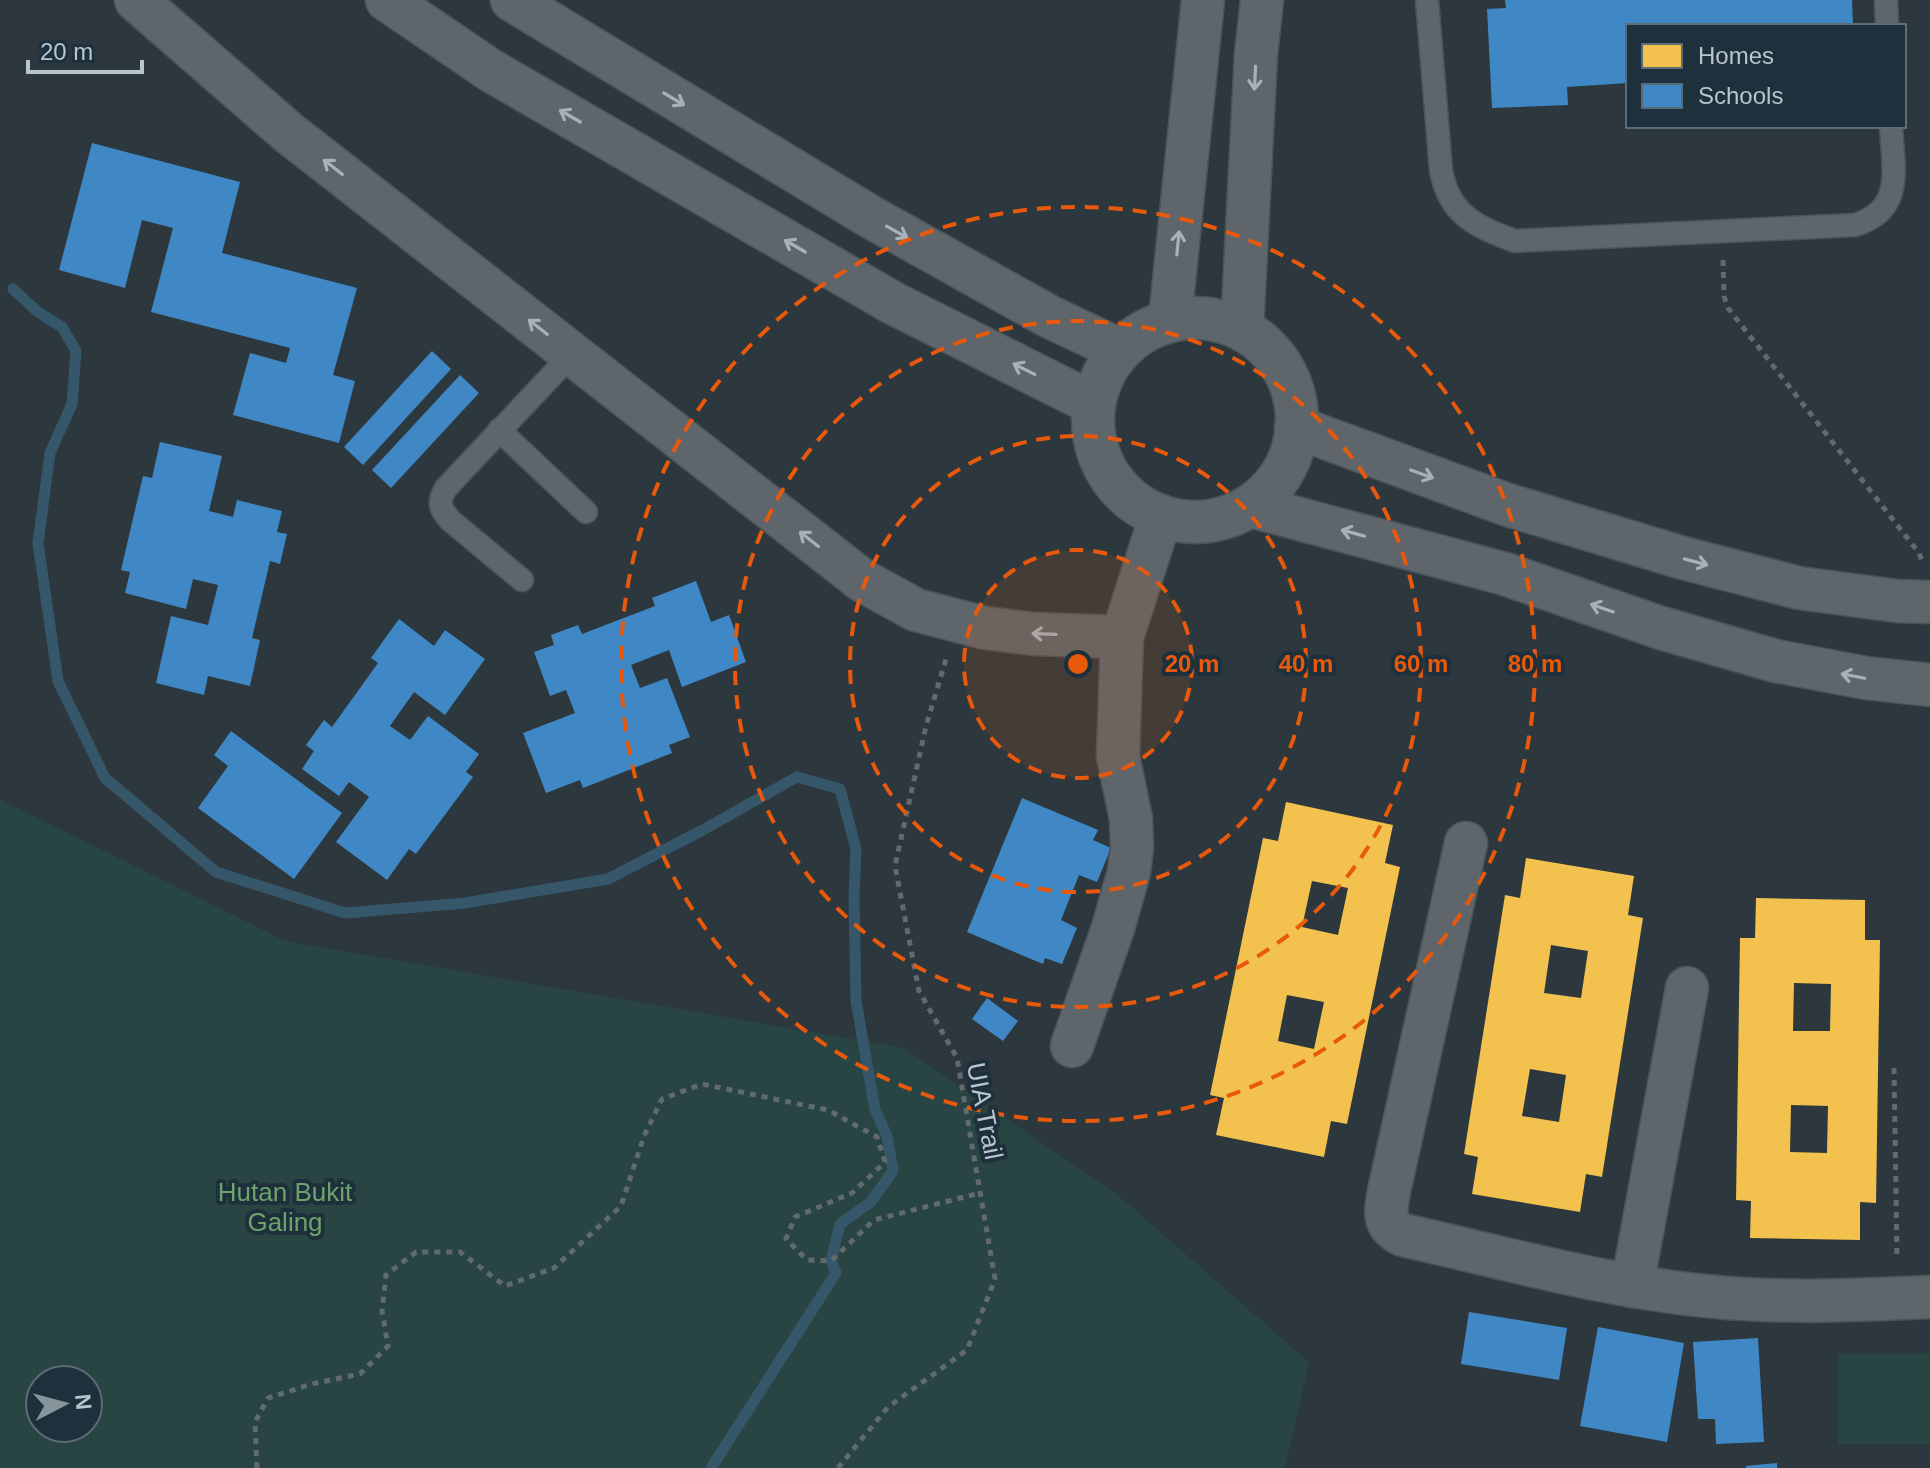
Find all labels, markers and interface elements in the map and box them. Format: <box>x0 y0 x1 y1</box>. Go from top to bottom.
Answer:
scale bar <box>28 24 142 74</box>
legend <box>1626 24 1906 128</box>
text: 20 m <box>40 38 93 65</box>
text: Homes <box>1698 42 1774 69</box>
one-way arrow <box>1247 64 1262 91</box>
text: Schools <box>1698 82 1783 109</box>
one-way arrow <box>662 91 685 107</box>
one-way arrow <box>559 108 582 124</box>
one-way arrow <box>323 158 344 175</box>
one-way arrow <box>885 225 909 240</box>
one-way arrow <box>1171 230 1186 257</box>
one-way arrow <box>784 238 807 254</box>
one-way arrow <box>528 318 549 335</box>
one-way arrow <box>1013 361 1037 376</box>
one-way arrow <box>1409 467 1434 482</box>
one-way arrow <box>1341 525 1367 540</box>
one-way arrow <box>799 530 820 548</box>
one-way arrow <box>1683 555 1708 570</box>
one-way arrow <box>1590 599 1615 614</box>
one-way arrow <box>1031 626 1058 641</box>
centre of rings <box>1064 650 1092 678</box>
text: 20 m <box>1165 650 1219 677</box>
text: 40 m <box>1279 650 1333 677</box>
text: 60 m <box>1394 650 1448 677</box>
text: 80 m <box>1508 650 1562 677</box>
one-way arrow <box>1840 667 1866 682</box>
street label: UIA Trail <box>961 1060 1009 1162</box>
park label: Hutan Bukit Galing <box>218 1177 353 1237</box>
north arrow <box>24 1364 104 1444</box>
text: N <box>70 1393 97 1411</box>

